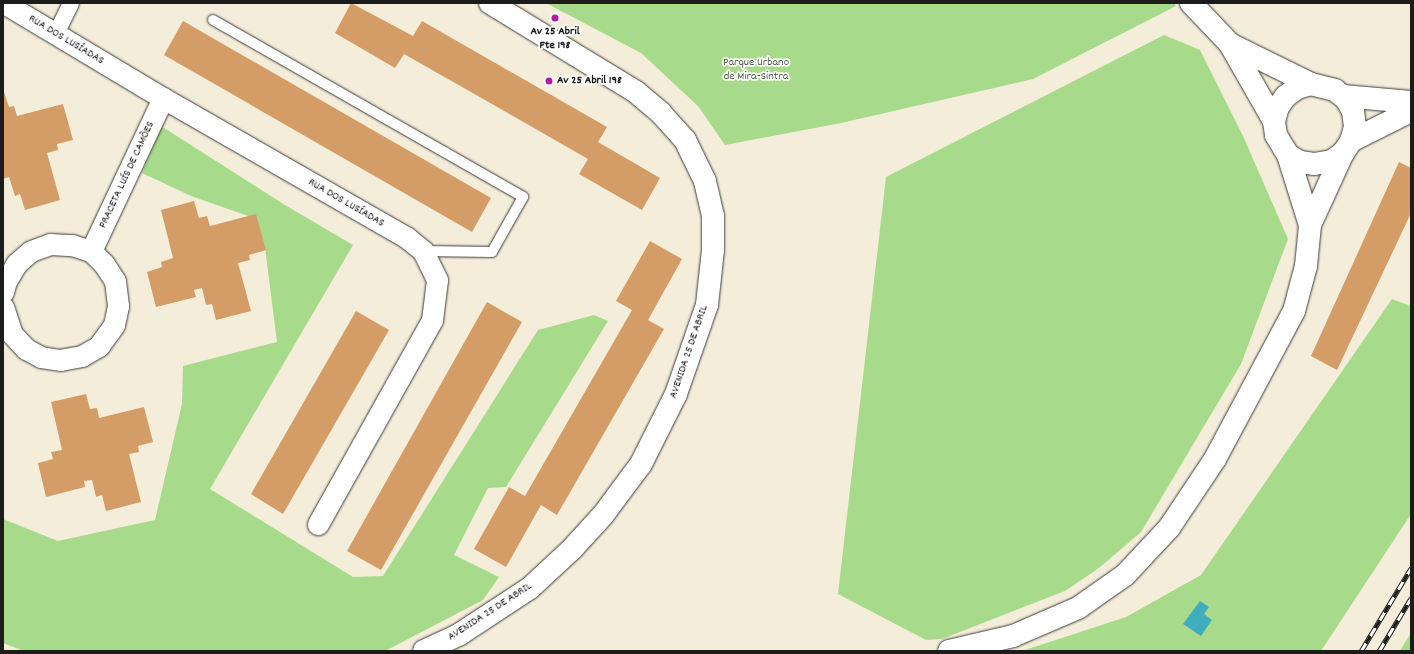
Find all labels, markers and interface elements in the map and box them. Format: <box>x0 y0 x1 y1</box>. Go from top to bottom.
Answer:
street label: RUA DOS LUSÍADAS <box>25 12 107 68</box>
marker: Av 25 Abril Fte 198 <box>550 13 560 23</box>
place label: Av 25 Abril Fte 198 <box>530 25 580 53</box>
park label: Parque Urbano de Mira-Sintra <box>723 56 789 84</box>
place label: Av 25 Abril 198 <box>557 74 622 88</box>
marker: Av 25 Abril 198 <box>544 76 554 86</box>
street label: PRACETA LUÍS DE CAMÕES <box>96 119 158 231</box>
street label: RUA DOS LUSÍADAS <box>305 175 387 231</box>
street label: AVENIDA 25 DE ABRIL <box>666 304 712 400</box>
street label: AVENIDA 25 DE ABRIL <box>445 579 535 645</box>

